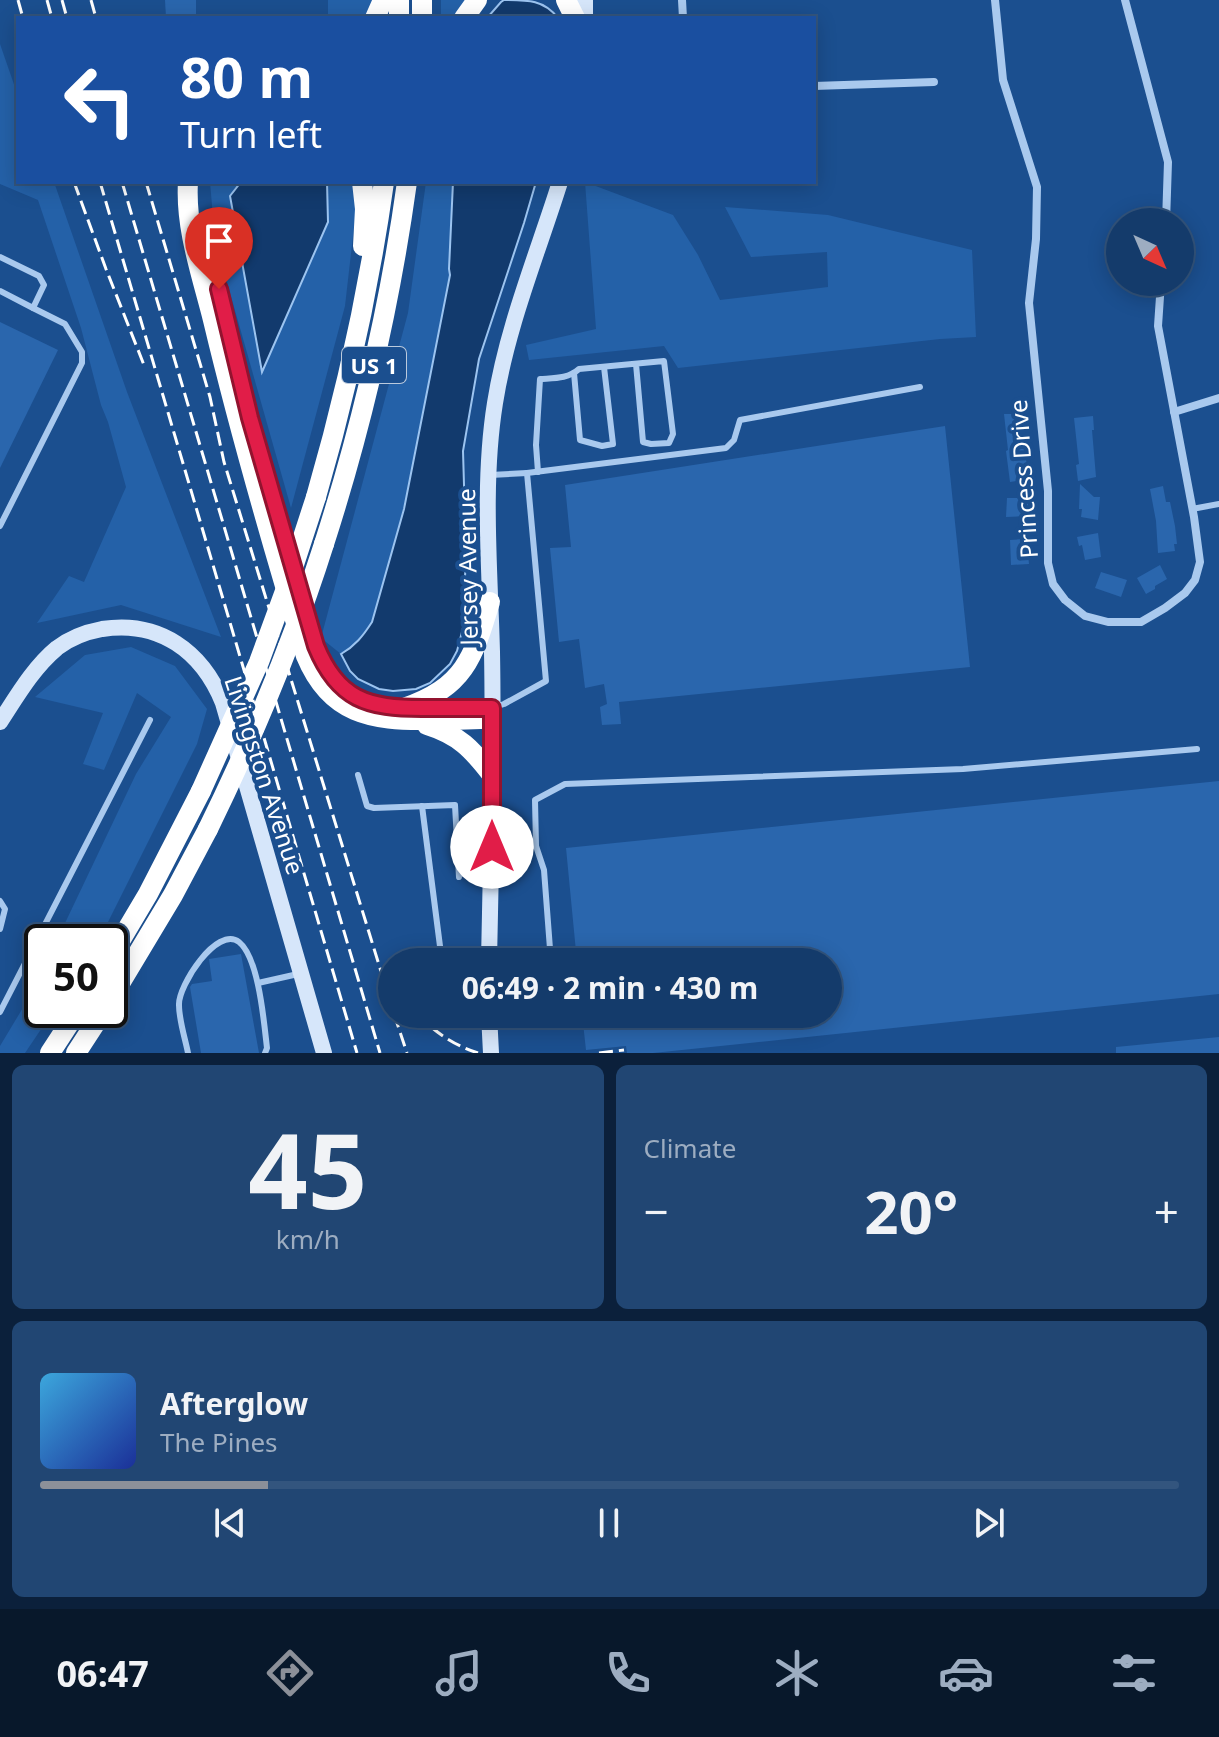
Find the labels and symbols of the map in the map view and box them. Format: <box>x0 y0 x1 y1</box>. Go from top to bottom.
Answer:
pin <box>185 207 253 289</box>
north arrow <box>1106 208 1194 296</box>
road number: US 1 <box>342 347 406 383</box>
street label: Princess Drive <box>1001 398 1045 560</box>
street label: Jersey Avenue <box>449 488 485 648</box>
street label: Livingston Avenue <box>217 672 313 878</box>
position arrow <box>450 805 534 889</box>
speed limit sign: 50 <box>24 924 128 1028</box>

